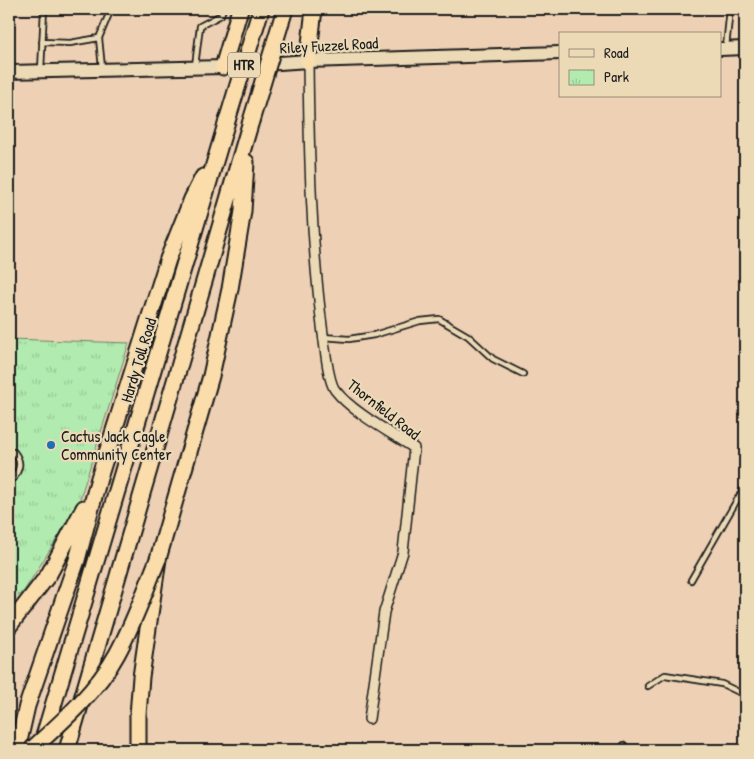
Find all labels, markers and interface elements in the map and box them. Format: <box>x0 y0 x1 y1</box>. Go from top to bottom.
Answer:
street label: Riley Fuzzel Road <box>279 31 379 59</box>
legend <box>559 32 722 98</box>
text: Road <box>604 42 629 63</box>
road number: HTR <box>228 52 260 78</box>
text: Park <box>604 66 629 87</box>
street label: Hardy Toll Road <box>115 315 161 405</box>
street label: Thornfield Road <box>343 373 425 445</box>
place label: Cactus Jack Cagle Community Center <box>61 425 172 465</box>
marker: Cactus Jack Cagle Community Center <box>45 439 57 451</box>

